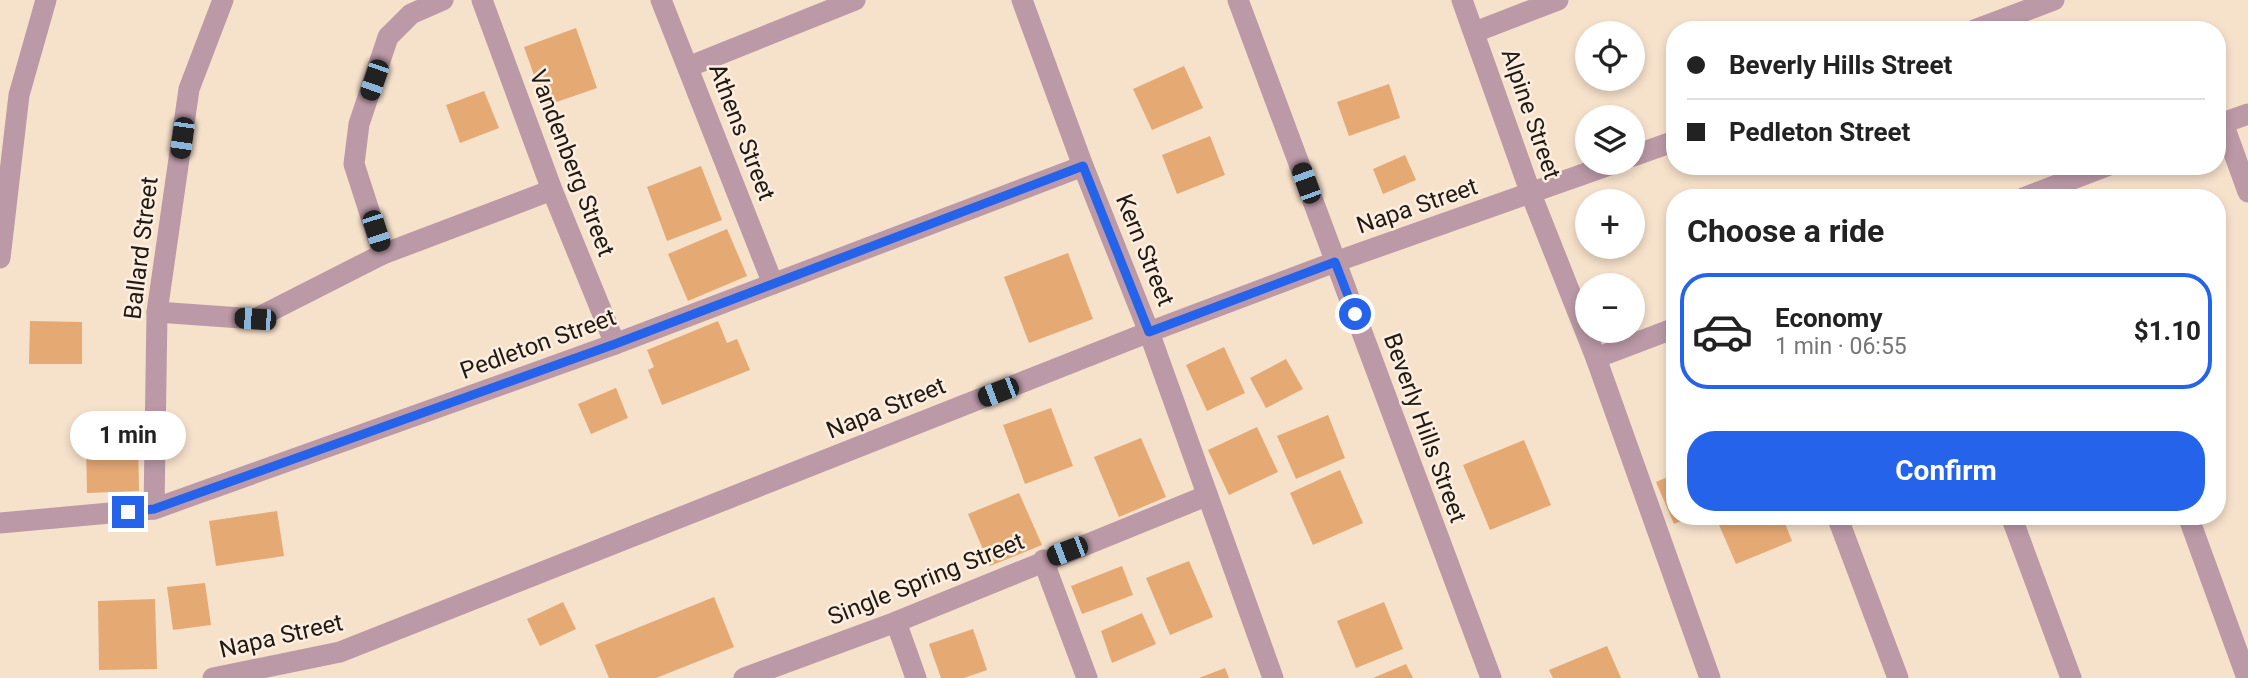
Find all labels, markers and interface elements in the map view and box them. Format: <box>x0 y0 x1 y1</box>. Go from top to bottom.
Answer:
map controls <box>1575 21 1645 343</box>
button: locate <box>1575 21 1645 91</box>
street label: Alpine Street <box>1496 45 1566 183</box>
text: Beverly Hills Street <box>1729 50 1952 80</box>
car <box>358 57 391 103</box>
street label: Athens Street <box>703 60 781 204</box>
street label: Vandenberg Street <box>524 66 620 260</box>
button: layers <box>1575 105 1645 175</box>
car <box>169 116 196 160</box>
text: Pedleton Street <box>1729 117 1910 147</box>
car <box>1289 160 1324 206</box>
street label: Napa Street <box>1353 172 1481 240</box>
street label: Ballard Street <box>118 175 164 321</box>
button: + <box>1575 189 1645 259</box>
street label: Kern Street <box>1110 190 1180 310</box>
car <box>360 208 393 254</box>
text: Choose a ride <box>1687 212 1884 250</box>
button: − <box>1575 273 1645 343</box>
route start <box>1339 298 1371 330</box>
icon: car <box>1691 300 1754 363</box>
street label: Pedleton Street <box>456 303 620 385</box>
text: Economy <box>1775 303 1882 333</box>
car <box>234 307 277 331</box>
text: $1.10 <box>2134 316 2201 346</box>
street label: Beverly Hills Street <box>1378 330 1472 527</box>
text: 1 min · 06:55 <box>1775 333 1907 360</box>
street label: Napa Street <box>822 371 950 445</box>
car <box>975 375 1022 409</box>
callout: 1 min <box>70 410 186 460</box>
text: 1 min <box>99 422 157 449</box>
button: Confirm <box>1687 431 2205 511</box>
route end <box>112 496 144 528</box>
street label: Single Spring Street <box>824 527 1028 631</box>
car <box>1044 534 1091 568</box>
street label: Napa Street <box>216 608 346 664</box>

